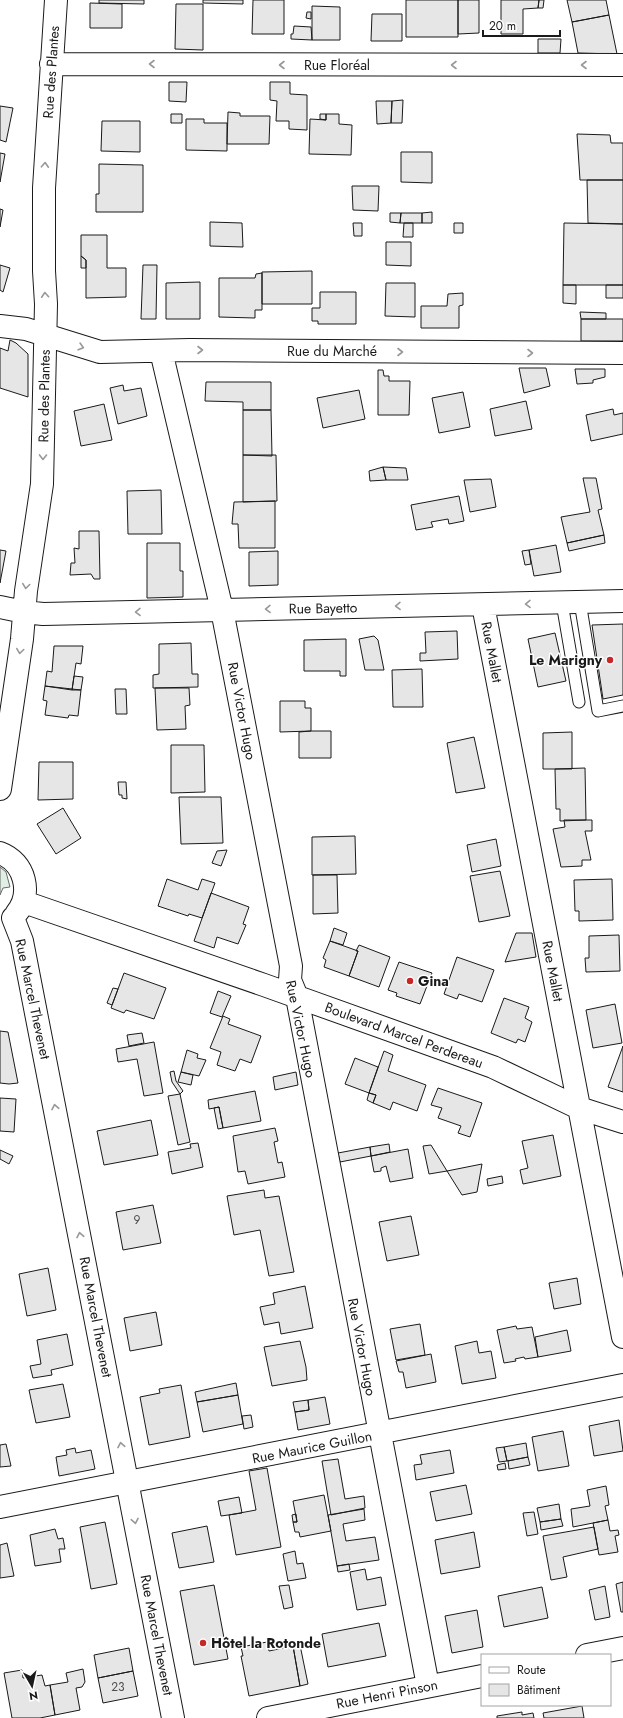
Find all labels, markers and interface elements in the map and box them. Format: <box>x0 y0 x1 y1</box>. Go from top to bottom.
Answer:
scale bar <box>483 12 560 38</box>
text: 20 m <box>489 17 516 35</box>
street label: Rue des Plantes <box>38 25 64 119</box>
street label: Rue Floréal <box>304 55 370 75</box>
one-way arrow <box>149 60 155 68</box>
one-way arrow <box>279 61 285 69</box>
one-way arrow <box>451 61 457 69</box>
one-way arrow <box>581 61 587 69</box>
one-way arrow <box>41 162 50 168</box>
one-way arrow <box>41 292 50 298</box>
street label: Rue du Marché <box>287 341 377 361</box>
one-way arrow <box>77 342 84 351</box>
one-way arrow <box>197 346 203 355</box>
one-way arrow <box>397 348 403 356</box>
street label: Rue des Plantes <box>33 349 55 443</box>
one-way arrow <box>527 349 533 357</box>
one-way arrow <box>39 454 47 460</box>
one-way arrow <box>22 583 31 589</box>
street label: Rue Bayetto <box>289 597 358 619</box>
one-way arrow <box>525 599 531 608</box>
one-way arrow <box>395 602 401 611</box>
one-way arrow <box>265 605 271 613</box>
one-way arrow <box>135 608 141 616</box>
street label: Rue Mallet <box>476 620 508 685</box>
one-way arrow <box>16 648 25 654</box>
place label: Le Marigny <box>529 650 603 670</box>
marker: Le Marigny <box>605 655 615 665</box>
street label: Rue Victor Hugo <box>223 660 261 762</box>
street label: Rue Marcel Thevenet <box>10 937 56 1062</box>
street label: Rue Mallet <box>537 939 569 1004</box>
place label: Gina <box>418 971 449 991</box>
marker: Gina <box>405 976 415 986</box>
street label: Rue Victor Hugo <box>281 978 321 1080</box>
street label: Boulevard Marcel Perdereau <box>322 997 486 1073</box>
one-way arrow <box>51 1104 59 1110</box>
house number: 9 <box>134 1211 141 1229</box>
one-way arrow <box>76 1231 84 1238</box>
street label: Rue Marcel Thevenet <box>74 1255 118 1380</box>
street label: Rue Victor Hugo <box>343 1296 381 1398</box>
street label: Rue Maurice Guillon <box>250 1426 374 1468</box>
one-way arrow <box>117 1441 125 1448</box>
one-way arrow <box>131 1518 139 1524</box>
street label: Rue Marcel Thevenet <box>135 1573 179 1698</box>
place label: Hôtel la Rotonde <box>211 1633 321 1653</box>
marker: Hôtel la Rotonde <box>198 1638 208 1648</box>
legend <box>481 1654 611 1706</box>
text: Route <box>517 1661 546 1679</box>
north arrow <box>12 1666 52 1706</box>
street label: Rue Henri Pinson <box>334 1674 440 1714</box>
house number: 23 <box>111 1678 125 1696</box>
text: Bâtiment <box>517 1681 560 1699</box>
text: N <box>28 1687 39 1704</box>

